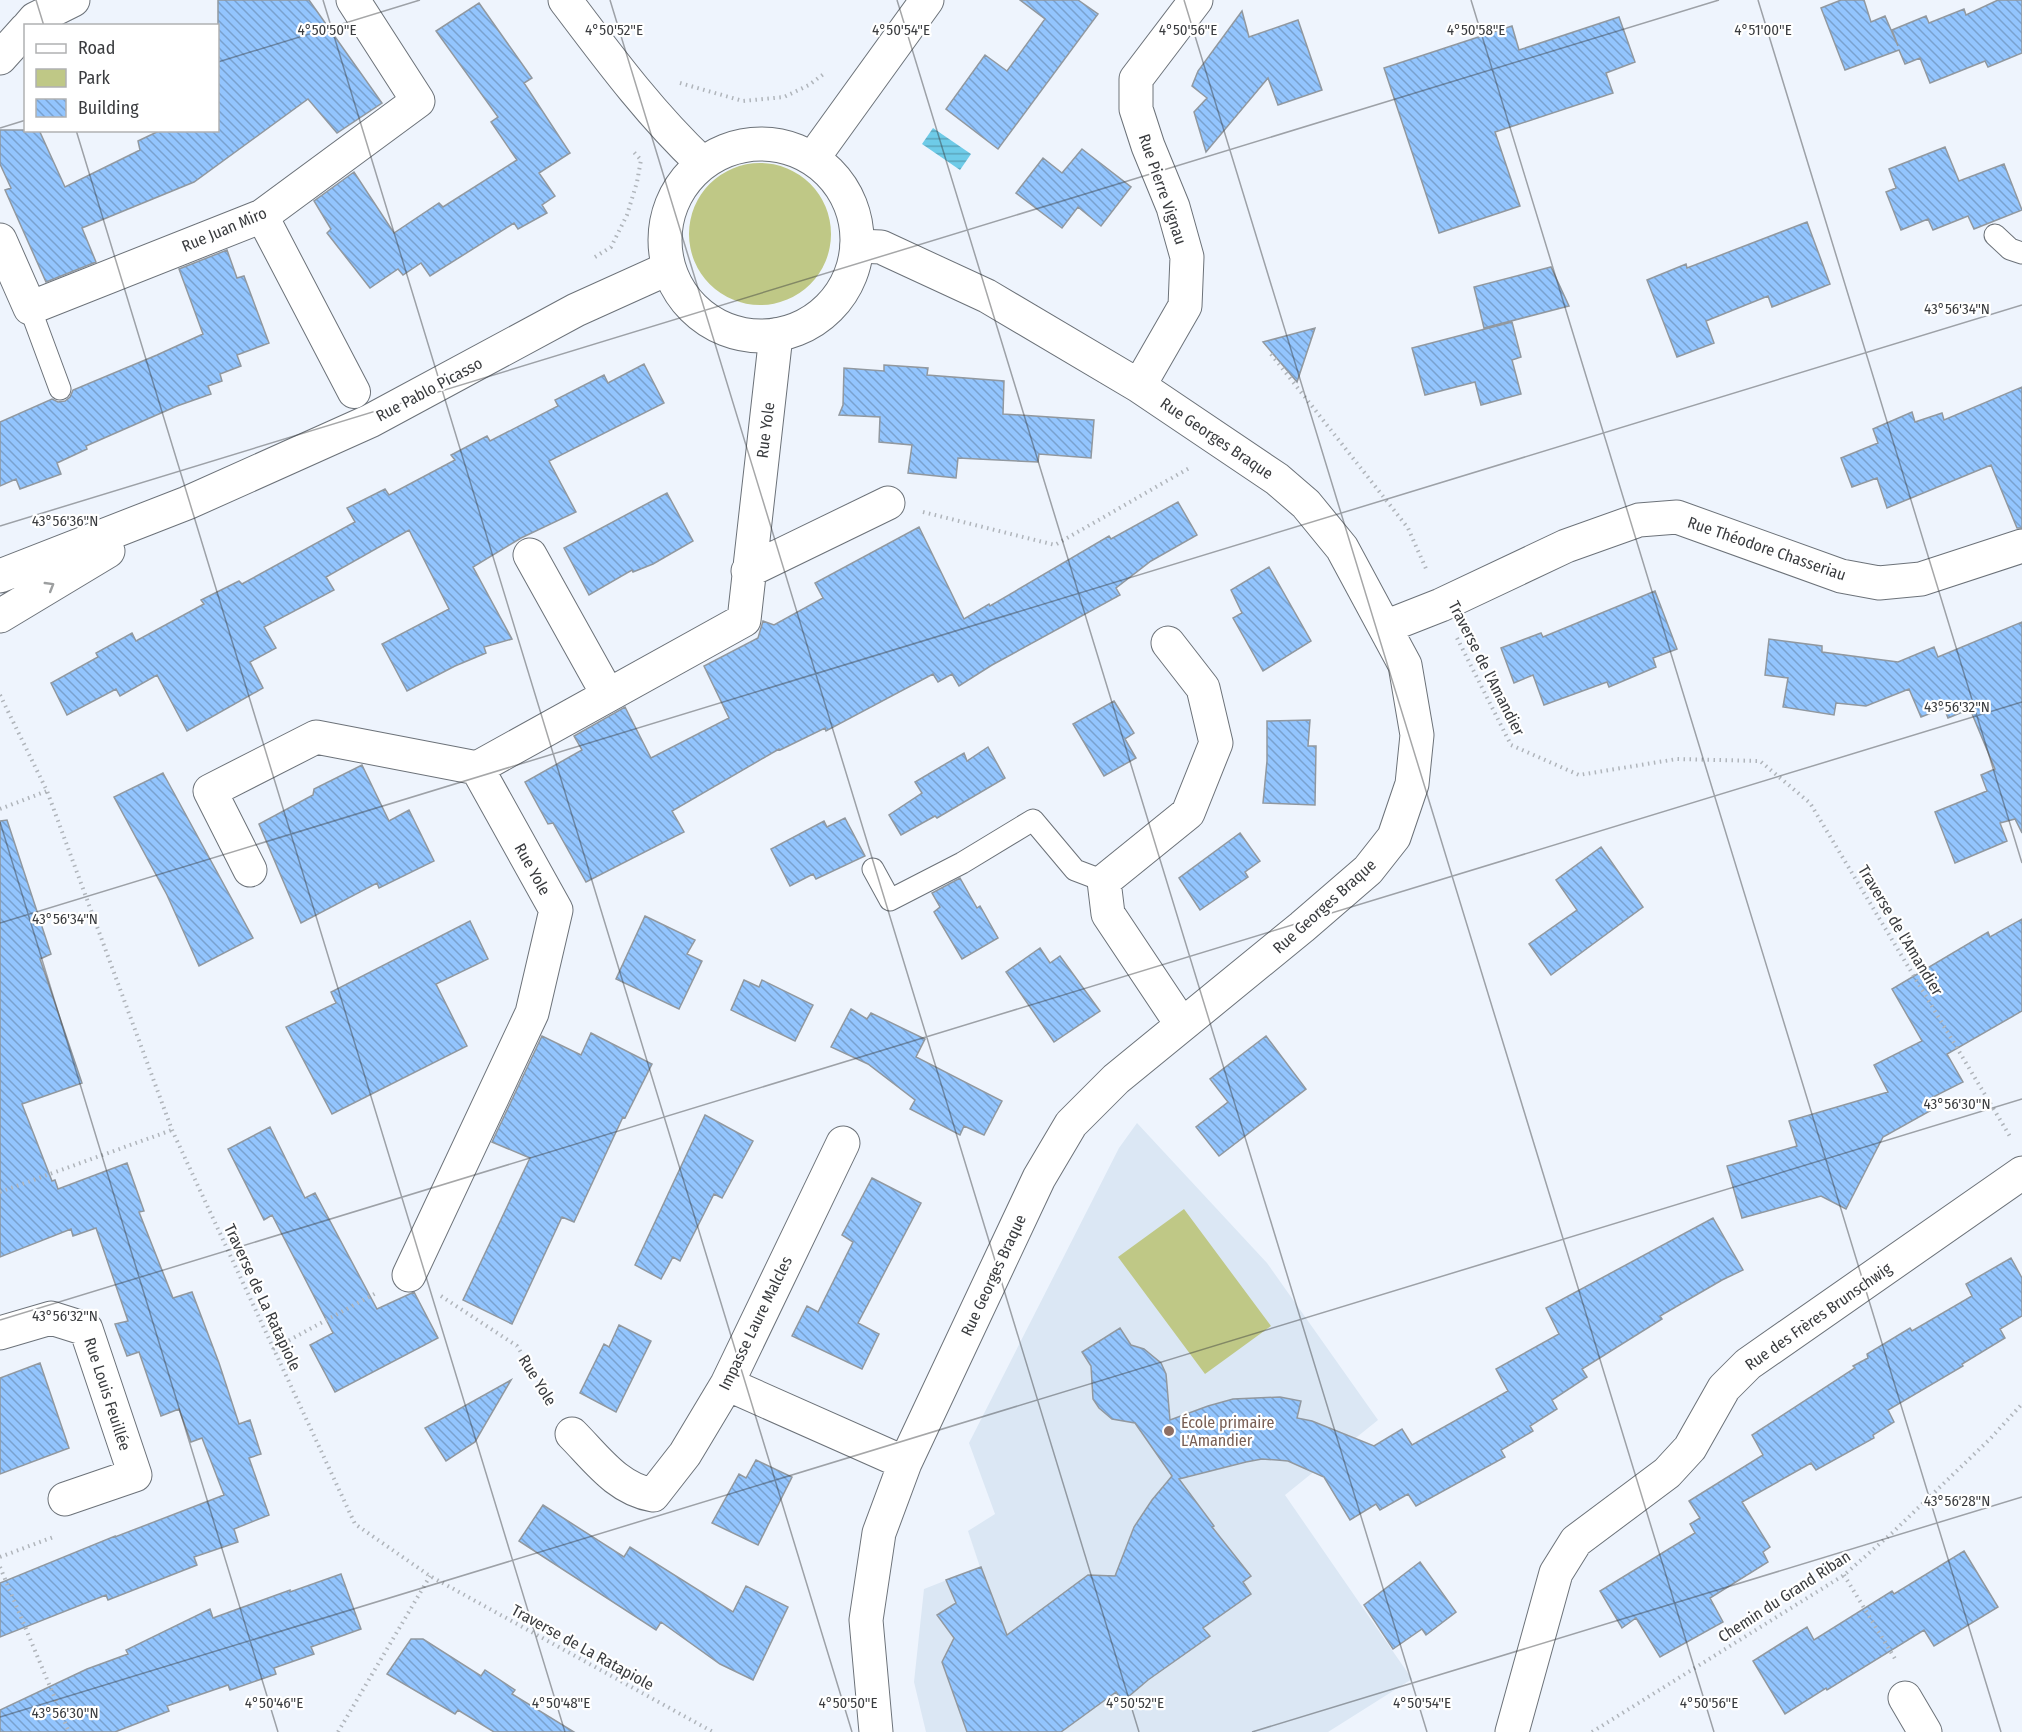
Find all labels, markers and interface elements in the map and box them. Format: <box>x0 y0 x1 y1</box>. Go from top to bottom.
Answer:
text: 4°50'50"E <box>297 21 357 39</box>
text: 4°50'52"E <box>585 21 643 39</box>
text: 4°50'54"E <box>872 21 930 39</box>
text: 4°50'56"E <box>1159 21 1217 39</box>
text: 4°50'58"E <box>1447 21 1505 39</box>
text: 4°51'00"E <box>1734 21 1792 39</box>
legend <box>24 24 219 132</box>
text: Road <box>78 37 115 59</box>
text: Park <box>78 67 111 89</box>
text: Building <box>78 97 139 119</box>
street label: Rue Pierre Vignau <box>1135 131 1190 247</box>
street label: Rue Juan Miro <box>179 203 270 256</box>
text: 43°56'34"N <box>1924 300 1990 318</box>
street label: Rue Pablo Picasso <box>373 353 486 425</box>
street label: Rue Georges Braque <box>1157 394 1277 483</box>
street label: Rue Yole <box>753 401 778 459</box>
text: 43°56'36"N <box>32 512 98 530</box>
street label: Rue Théodore Chasseriau <box>1685 512 1848 584</box>
one-way arrow <box>44 581 54 593</box>
street label: Traverse de l'Amandier <box>1444 598 1529 739</box>
text: 43°56'32"N <box>1924 698 1990 716</box>
street label: Rue Yole <box>511 840 555 899</box>
street label: Rue Georges Braque <box>1269 855 1380 958</box>
street label: Traverse de l'Amandier <box>1854 862 1947 999</box>
text: 43°56'34"N <box>32 910 98 928</box>
text: 43°56'30"N <box>1923 1095 1991 1113</box>
street label: Rue Georges Braque <box>957 1211 1030 1339</box>
street label: Traverse de La Ratapiole <box>220 1221 305 1374</box>
street label: Impasse Laure Malcles <box>715 1253 796 1393</box>
street label: Rue des Frères Brunschwig <box>1741 1258 1895 1374</box>
text: 43°56'32"N <box>32 1307 98 1325</box>
street label: Rue Louis Feuillée <box>80 1335 135 1453</box>
street label: Rue Yole <box>515 1351 561 1409</box>
place label: École primaire L'Amandier <box>1181 1413 1274 1450</box>
marker: École primaire L'Amandier <box>1162 1424 1176 1438</box>
text: 43°56'28"N <box>1924 1492 1990 1510</box>
street label: Chemin du Grand Riban <box>1715 1547 1854 1646</box>
street label: Traverse de La Ratapiole <box>508 1600 657 1694</box>
text: 4°50'46"E <box>245 1694 303 1712</box>
text: 4°50'48"E <box>532 1694 590 1712</box>
text: 4°50'50"E <box>818 1694 878 1712</box>
text: 4°50'52"E <box>1106 1694 1164 1712</box>
text: 4°50'54"E <box>1393 1694 1451 1712</box>
text: 4°50'56"E <box>1680 1694 1738 1712</box>
text: 43°56'30"N <box>31 1704 99 1722</box>

